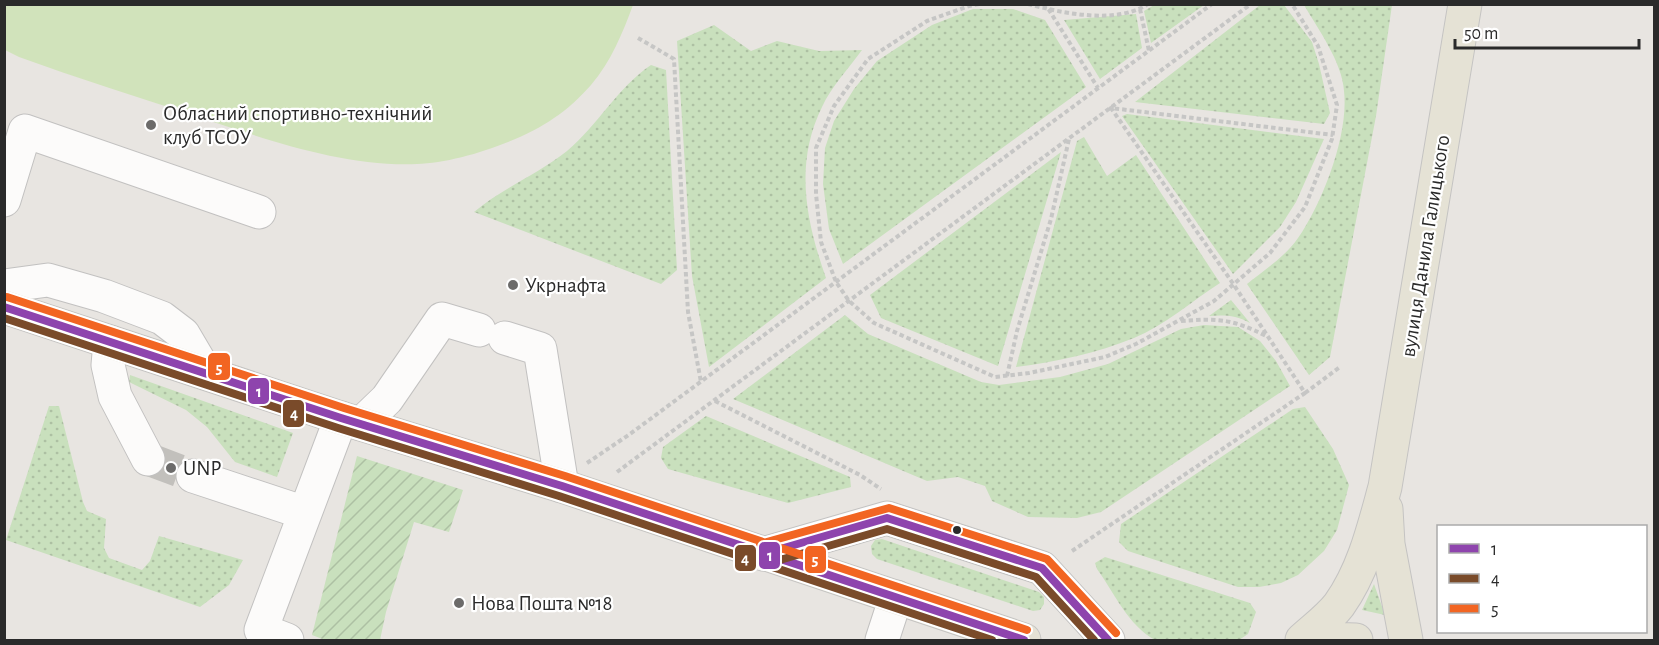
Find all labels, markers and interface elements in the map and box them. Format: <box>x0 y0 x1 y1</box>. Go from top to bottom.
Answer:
scale bar <box>1455 12 1640 50</box>
text: 50 m <box>1464 25 1498 43</box>
place label: Обласний спортивно-технічний клуб ТСОУ <box>163 103 432 148</box>
marker: Обласний спортивно-технічний клуб ТСОУ <box>144 118 158 132</box>
street label: вулиця Данила Галицького <box>1398 133 1453 359</box>
place label: Укрнафта <box>525 275 607 296</box>
marker: Укрнафта <box>506 278 520 292</box>
line badge: 5 <box>207 352 231 381</box>
text: 5 <box>216 360 223 376</box>
line badge: 1 <box>247 377 270 405</box>
text: 1 <box>256 384 262 400</box>
line badge: 4 <box>282 399 305 428</box>
text: 4 <box>290 406 298 422</box>
place label: UNP <box>183 458 221 479</box>
marker: UNP <box>164 461 178 475</box>
unlabelled marker <box>951 524 963 536</box>
legend <box>1437 525 1647 633</box>
line badge: 1 <box>758 541 781 570</box>
text: 1 <box>1491 541 1497 559</box>
line badge: 4 <box>734 544 757 572</box>
line badge: 5 <box>804 545 827 574</box>
text: 1 <box>767 548 773 564</box>
text: 4 <box>741 551 749 567</box>
text: 5 <box>812 552 819 568</box>
text: 4 <box>1491 571 1500 589</box>
place label: Нова Пошта №18 <box>471 593 612 614</box>
marker: Нова Пошта №18 <box>452 596 466 610</box>
text: 5 <box>1491 601 1499 619</box>

